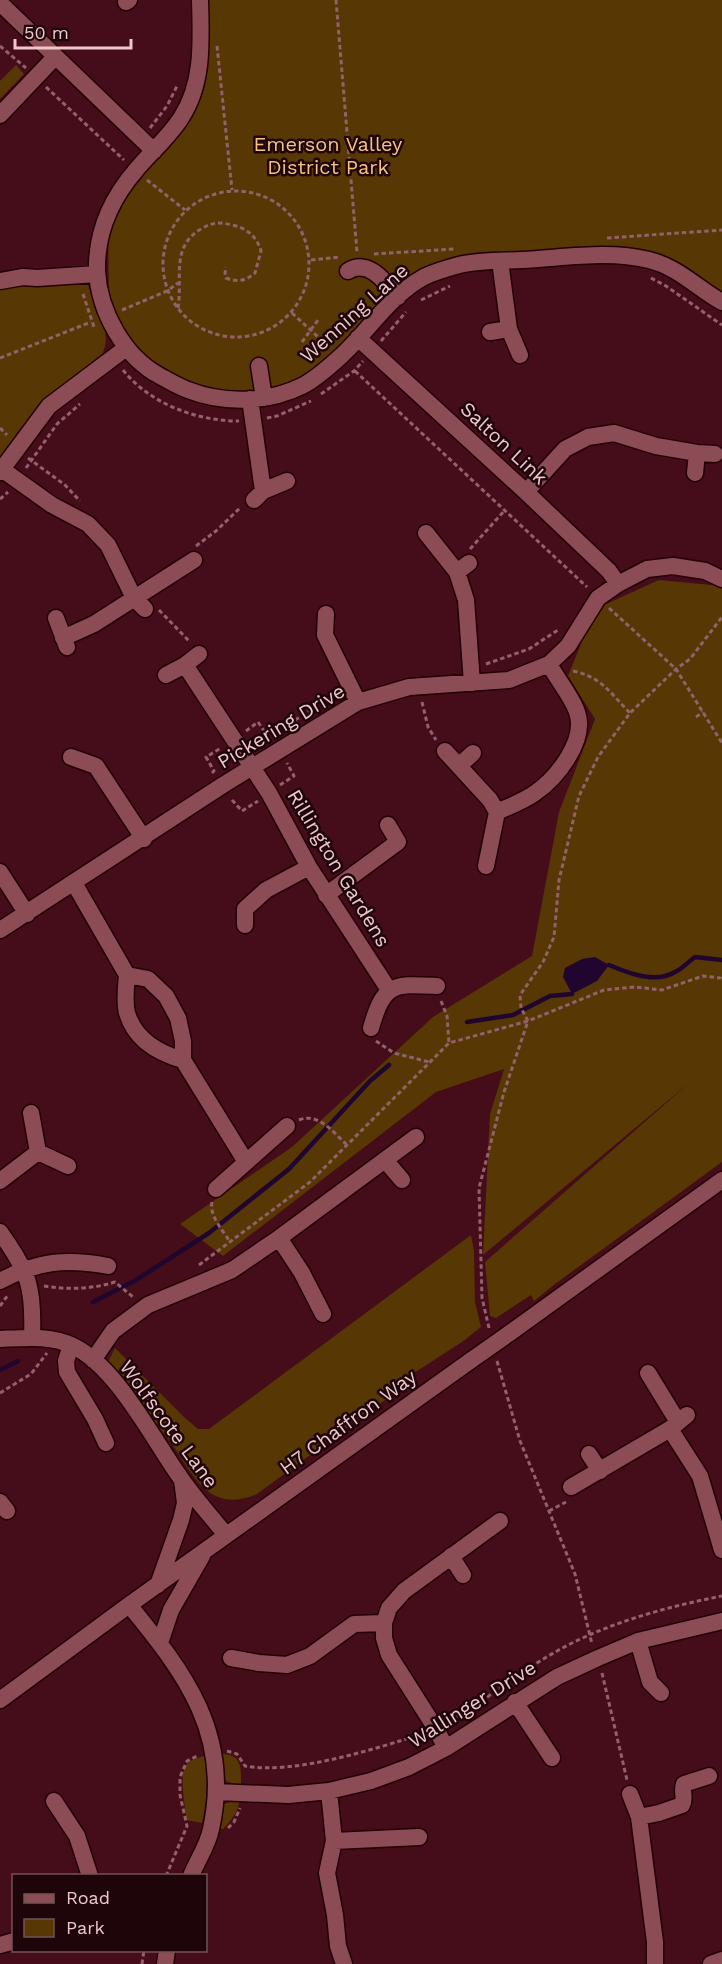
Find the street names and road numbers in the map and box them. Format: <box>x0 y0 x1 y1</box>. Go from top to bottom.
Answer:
street label: Wenning Lane <box>295 258 413 368</box>
street label: Salton Link <box>456 397 552 489</box>
street label: Pickering Drive <box>213 679 349 773</box>
street label: Rillington Gardens <box>283 785 395 951</box>
street label: Wolfscote Lane <box>115 1355 223 1493</box>
street label: H7 Chaffron Way <box>275 1364 422 1480</box>
street label: Wallinger Drive <box>404 1655 540 1753</box>

